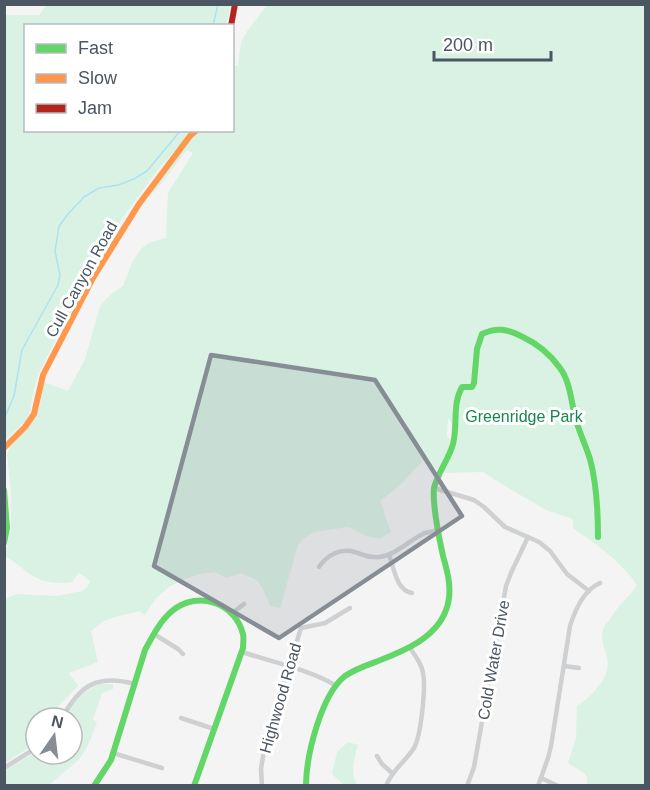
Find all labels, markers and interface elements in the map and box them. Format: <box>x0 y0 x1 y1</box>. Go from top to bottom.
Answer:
legend <box>24 24 234 132</box>
scale bar <box>434 24 551 62</box>
text: 200 m <box>443 35 493 55</box>
text: Fast <box>78 38 113 58</box>
text: Slow <box>78 68 118 88</box>
text: Jam <box>78 98 112 118</box>
street label: Cull Canyon Road <box>43 218 120 340</box>
park label: Greenridge Park <box>465 408 584 425</box>
street label: Cold Water Drive <box>475 599 512 721</box>
street label: Highwood Road <box>257 641 304 755</box>
north arrow <box>24 706 84 766</box>
text: N <box>50 712 65 732</box>

